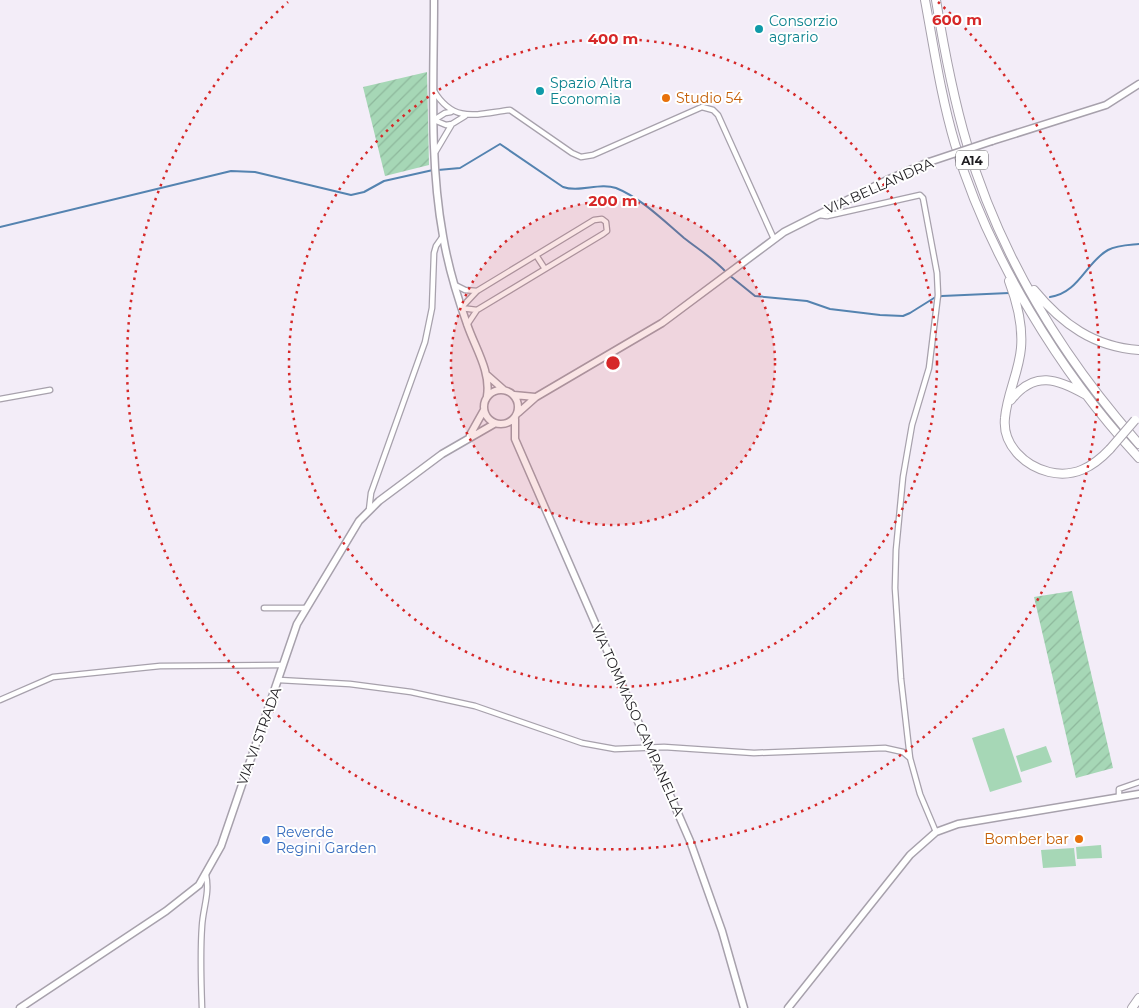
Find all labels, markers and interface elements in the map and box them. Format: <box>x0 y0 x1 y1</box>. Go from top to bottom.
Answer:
text: 600 m <box>932 10 982 29</box>
place label: Consorzio agrario <box>769 12 838 46</box>
marker: Consorzio agrario <box>753 23 765 35</box>
text: 400 m <box>588 29 638 48</box>
place label: Spazio Altra Economia <box>550 74 632 108</box>
marker: Spazio Altra Economia <box>534 85 546 97</box>
place label: Studio 54 <box>676 89 743 107</box>
marker: Studio 54 <box>660 92 672 104</box>
road number: A14 <box>956 150 988 170</box>
street label: VIA BELLANDRA <box>822 154 937 218</box>
text: 200 m <box>588 191 638 210</box>
centre of rings <box>604 354 622 372</box>
street label: VIA TOMMASO CAMPANELLA <box>588 621 689 819</box>
street label: VIA VI STRADA <box>233 684 285 788</box>
place label: Reverde Regini Garden <box>276 823 377 857</box>
place label: Bomber bar <box>984 830 1069 848</box>
marker: Bomber bar <box>1073 833 1085 845</box>
marker: Reverde Regini Garden <box>260 834 272 846</box>

